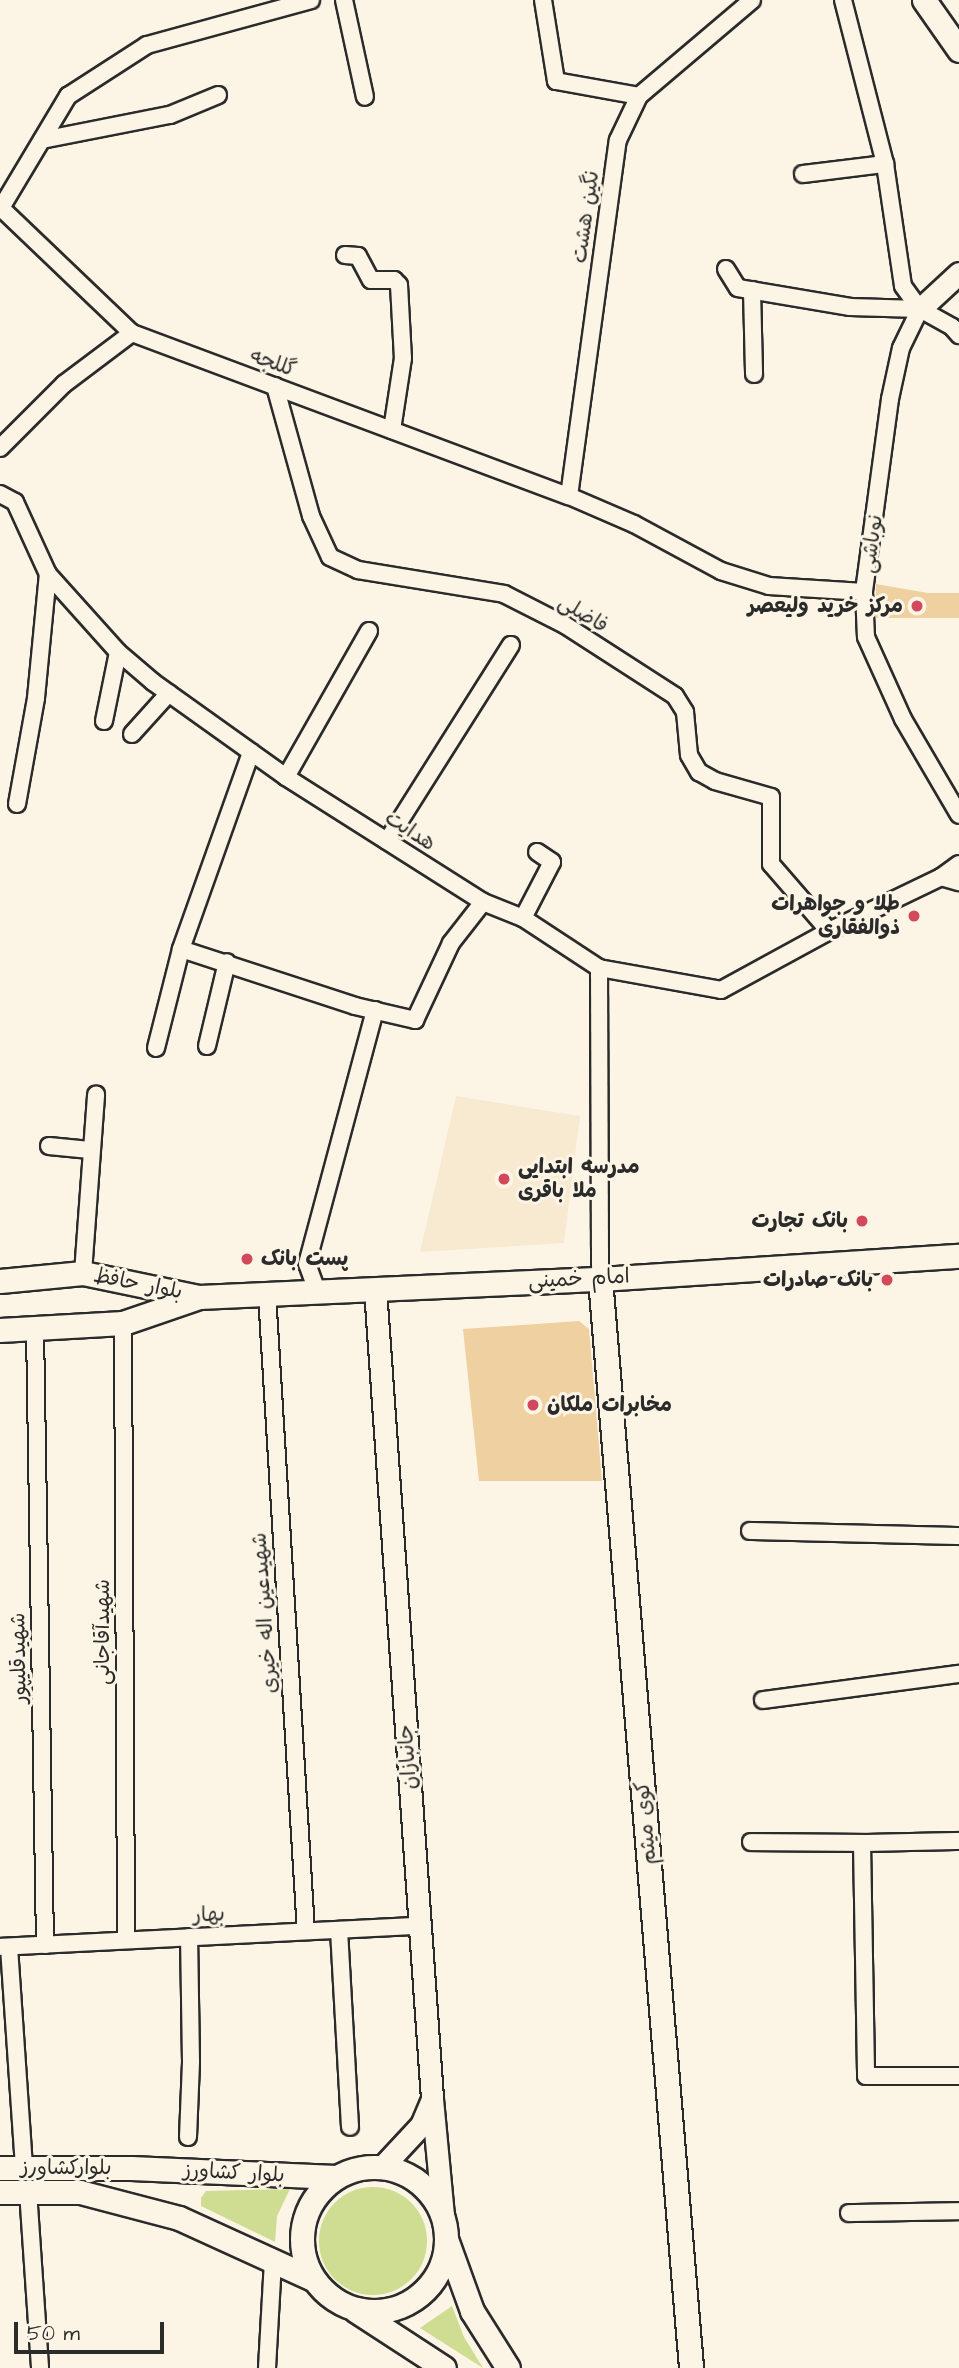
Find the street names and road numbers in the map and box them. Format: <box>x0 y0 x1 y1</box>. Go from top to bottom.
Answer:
street label: نگین هشت <box>567 169 605 265</box>
street label: گللجه <box>247 343 299 383</box>
street label: نوباشی <box>855 513 889 575</box>
street label: فاضلی <box>554 589 612 639</box>
street label: هدایت <box>380 805 440 857</box>
street label: بلوار حافظ <box>91 1263 185 1305</box>
street label: امام خمینی <box>528 1264 630 1294</box>
street label: شهیدعین اله خیری <box>247 1532 283 1694</box>
street label: شهیدآقاجانی <box>90 1579 116 1685</box>
street label: شهیدقلیپور <box>6 1612 32 1704</box>
street label: جانبازان <box>393 1724 423 1790</box>
street label: کوی میثم <box>630 1780 662 1866</box>
street label: بهار <box>192 1902 226 1928</box>
street label: بلوارکشاورز <box>20 2155 112 2181</box>
street label: بلوار کشاورز <box>183 2158 285 2188</box>

